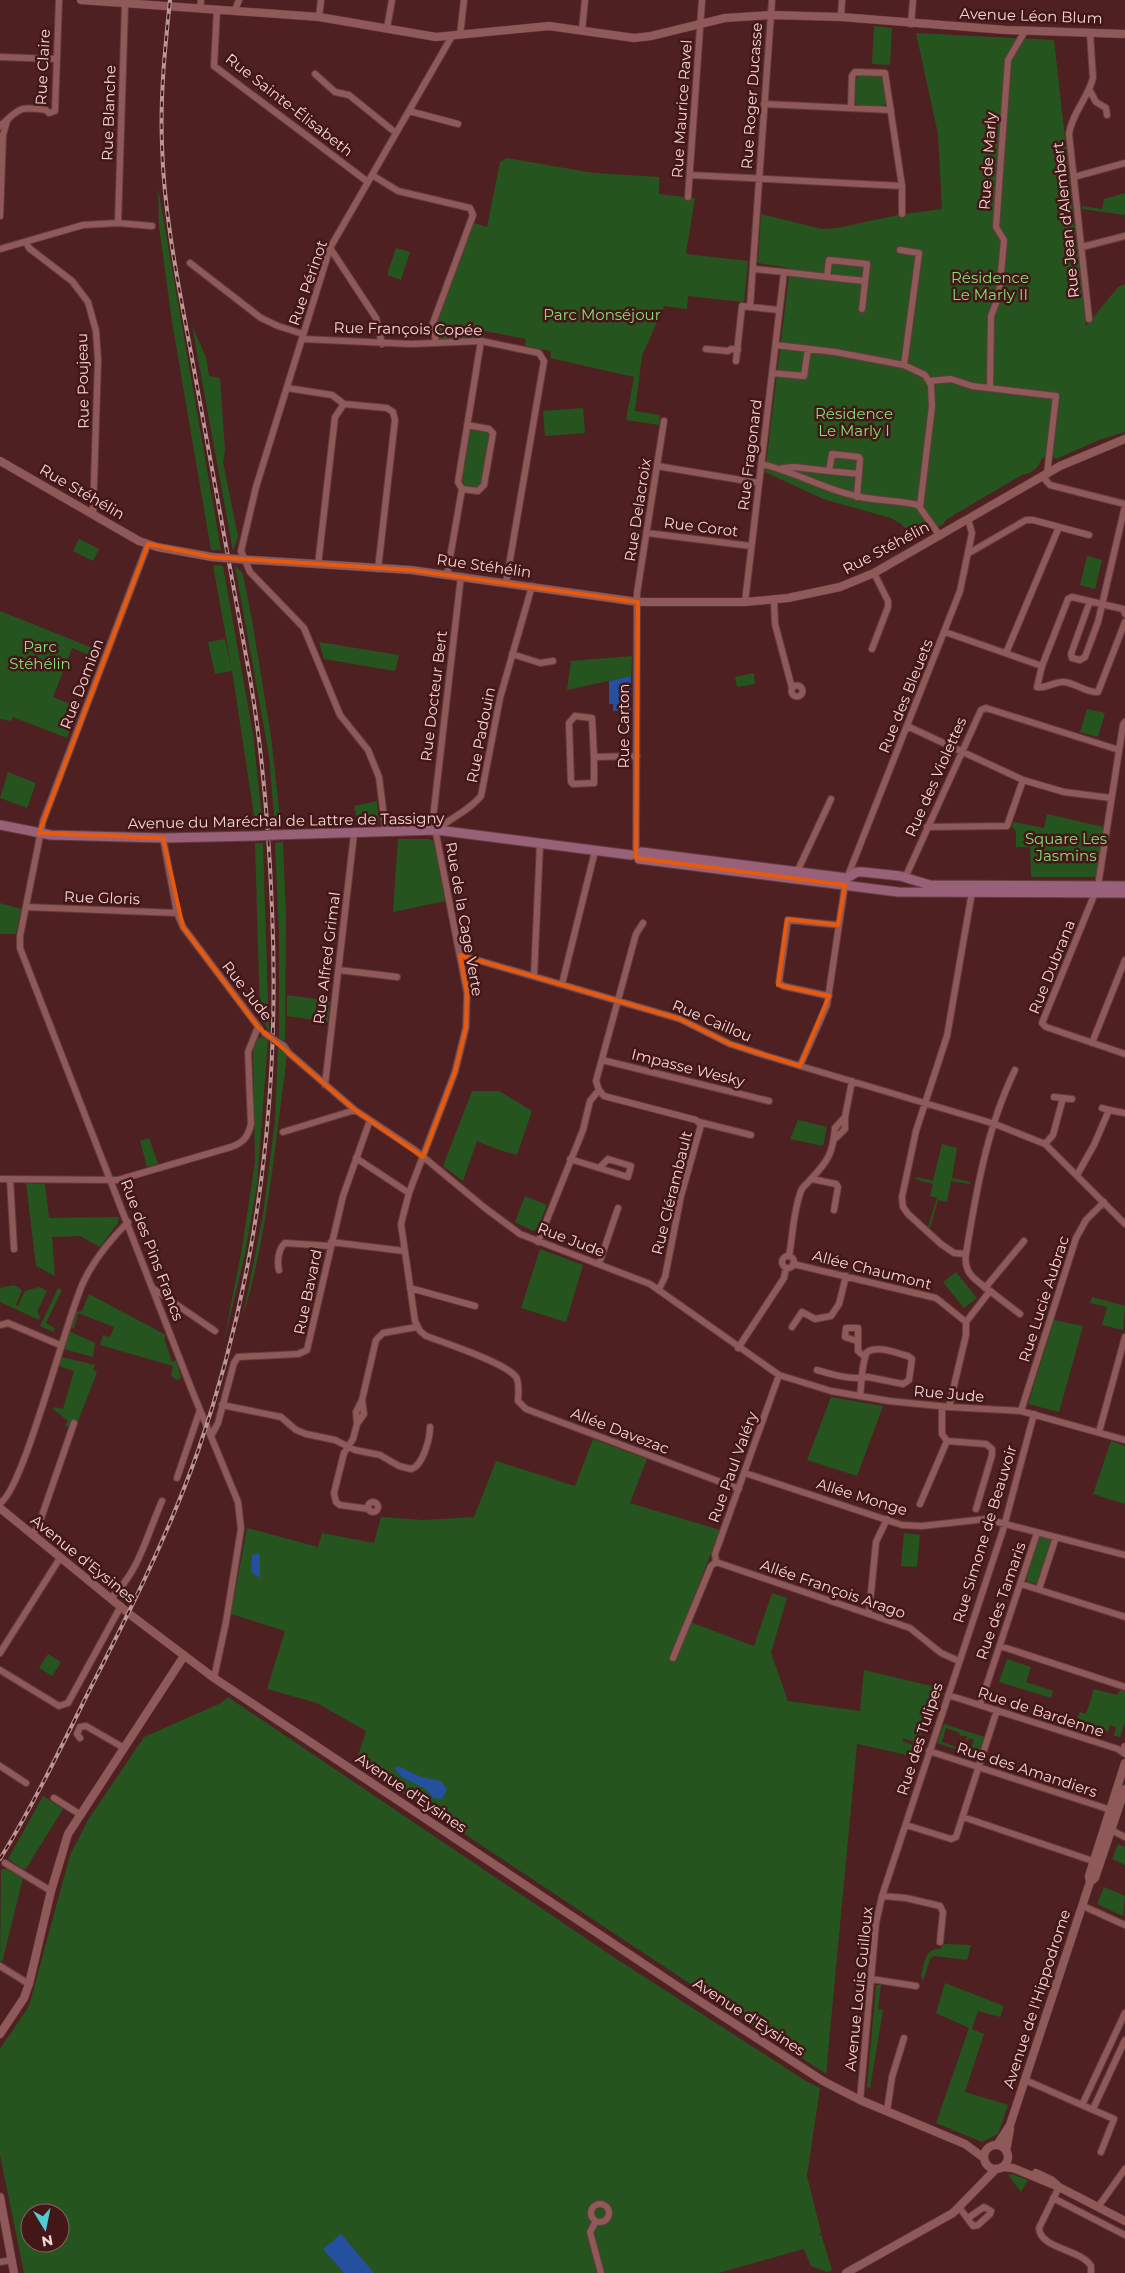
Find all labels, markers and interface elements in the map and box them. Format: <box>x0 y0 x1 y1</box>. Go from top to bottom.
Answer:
street label: Avenue Léon Blum <box>959 4 1103 27</box>
street label: Rue Roger Ducasse <box>737 22 766 170</box>
street label: Rue Claire <box>31 28 54 106</box>
street label: Rue Maurice Ravel <box>667 39 696 179</box>
street label: Rue Sainte-Élisabeth <box>222 49 357 160</box>
street label: Rue Blanche <box>97 65 120 161</box>
street label: Rue de Marly <box>975 110 1000 211</box>
street label: Rue Jean d'Alembert <box>1048 141 1083 299</box>
street label: Rue Périnot <box>284 238 331 328</box>
park label: Résidence Le Marly II <box>951 268 1029 304</box>
park label: Parc Monséjour <box>543 305 661 324</box>
street label: Rue François Copée <box>334 318 482 339</box>
street label: Rue Poujeau <box>72 333 93 429</box>
street label: Rue Fragonard <box>733 398 766 512</box>
park label: Résidence Le Marly I <box>815 404 893 440</box>
street label: Rue Delacroix <box>620 457 655 563</box>
street label: Rue Stéhélin <box>36 459 128 524</box>
street label: Rue Corot <box>663 513 739 540</box>
street label: Rue Stéhélin <box>839 517 932 578</box>
street label: Rue Stéhélin <box>436 549 533 582</box>
street label: Rue Docteur Bert <box>416 629 451 763</box>
street label: Rue Domion <box>56 636 107 732</box>
street label: Rue des Bleuets <box>874 636 937 756</box>
park label: Parc Stéhélin <box>9 637 71 673</box>
street label: Rue Carton <box>614 684 633 768</box>
street label: Rue Padouin <box>462 685 499 784</box>
street label: Rue des Violettes <box>901 714 971 840</box>
street label: Avenue du Maréchal de Lattre de Tassigny <box>127 808 445 833</box>
park label: Square Les Jasmins <box>1025 829 1107 865</box>
street label: Rue de la Cage Verte <box>442 840 487 998</box>
street label: Rue Gloris <box>64 887 140 908</box>
street label: Rue Alfred Grimal <box>309 891 344 1025</box>
street label: Rue Dubrana <box>1024 917 1079 1017</box>
street label: Rue Jude <box>218 957 277 1024</box>
street label: Rue Caillou <box>669 995 755 1046</box>
street label: Impasse Wesky <box>630 1044 748 1091</box>
street label: Rue Clérambault <box>647 1129 696 1257</box>
street label: Rue des Pins Francs <box>117 1176 188 1323</box>
street label: Rue Jude <box>535 1218 608 1261</box>
street label: Rue Lucie Aubrac <box>1014 1233 1073 1364</box>
street label: Allée Chaumont <box>811 1246 934 1294</box>
street label: Rue Bavard <box>289 1248 326 1336</box>
street label: Rue Jude <box>913 1381 985 1406</box>
street label: Allée Davezac <box>568 1403 672 1458</box>
street label: Rue Paul Valéry <box>704 1408 762 1525</box>
street label: Rue Simone de Beauvoir <box>948 1443 1021 1625</box>
street label: Allée Monge <box>814 1474 910 1519</box>
street label: Avenue d'Eysines <box>27 1510 140 1607</box>
street label: Rue des Tamaris <box>971 1539 1030 1662</box>
street label: Allée François Arago <box>758 1555 908 1622</box>
street label: Rue des Tulipes <box>892 1680 947 1798</box>
street label: Rue de Bardenne <box>976 1682 1107 1741</box>
street label: Rue des Amandiers <box>954 1738 1100 1801</box>
street label: Avenue d'Eysines <box>352 1748 470 1837</box>
street label: Avenue Louis Guilloux <box>840 1906 877 2072</box>
street label: Avenue de l'Hippodrome <box>999 1907 1074 2091</box>
street label: Avenue d'Eysines <box>690 1973 809 2060</box>
north arrow <box>20 2203 70 2253</box>
text: N <box>40 2231 54 2251</box>

